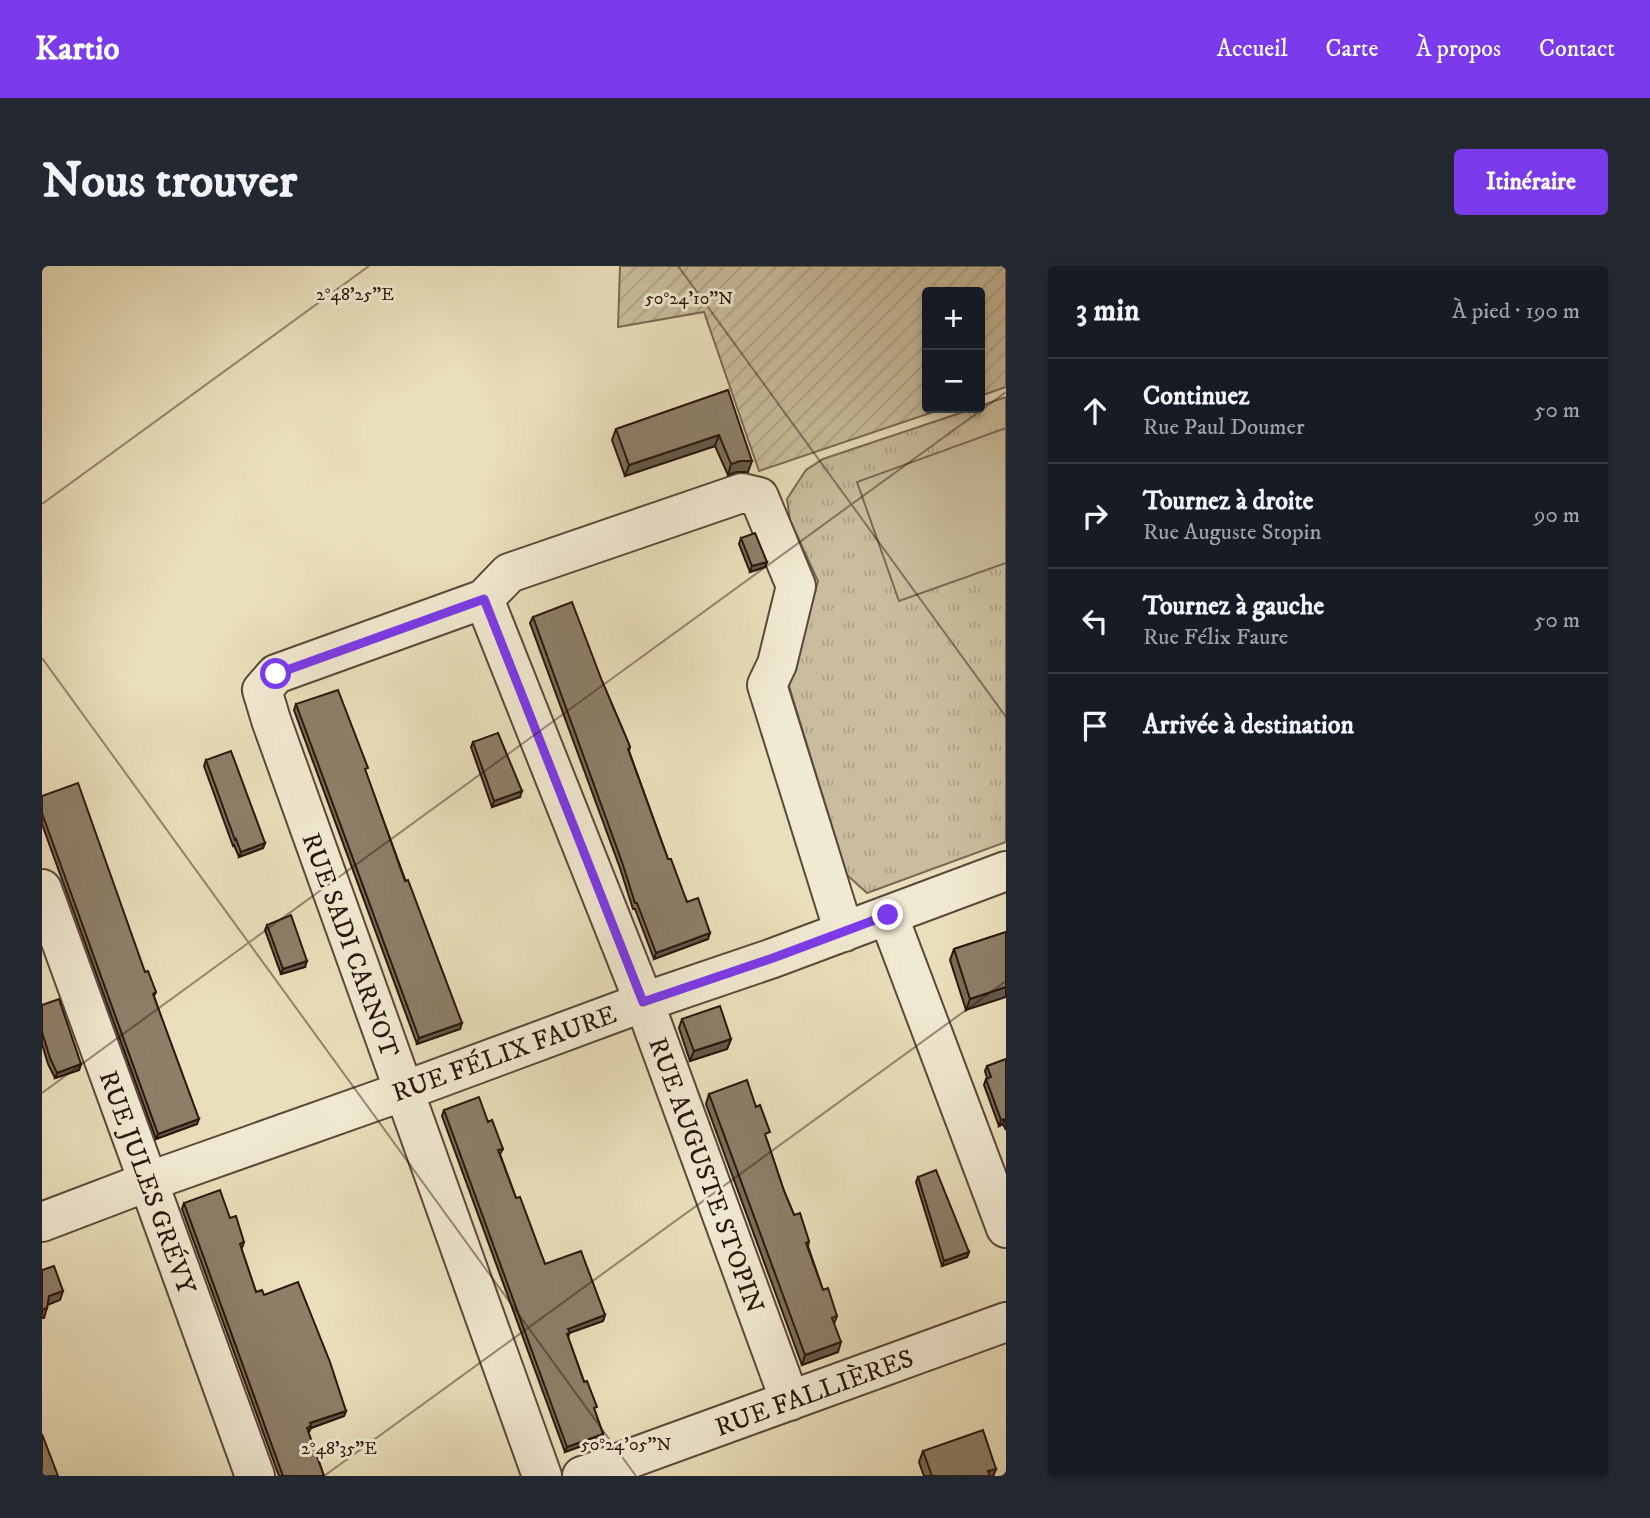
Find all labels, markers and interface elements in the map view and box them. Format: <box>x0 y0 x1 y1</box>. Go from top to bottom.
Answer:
text: Kartio <box>35 29 120 70</box>
text: Accueil <box>1217 34 1288 64</box>
text: Carte <box>1326 34 1378 64</box>
text: À propos <box>1416 34 1501 64</box>
text: Contact <box>1539 34 1615 64</box>
button: Itinéraire <box>1454 149 1608 215</box>
text: Nous trouver <box>42 151 297 213</box>
text: 2°48'25"E <box>316 284 394 306</box>
map controls <box>922 287 985 413</box>
button: + <box>922 287 985 350</box>
text: 50°24'10"N <box>645 288 733 310</box>
text: 3 min <box>1076 293 1140 330</box>
text: À pied · 190 m <box>1452 297 1580 326</box>
button: − <box>922 350 985 413</box>
text: Continuez <box>1143 380 1249 413</box>
icon: ahead <box>1076 392 1114 430</box>
text: 50 m <box>1534 396 1580 425</box>
text: Rue Paul Doumer <box>1143 413 1305 442</box>
text: Tournez à droite <box>1143 485 1314 518</box>
icon: right <box>1076 497 1114 535</box>
text: 90 m <box>1534 501 1580 530</box>
text: Rue Auguste Stopin <box>1143 518 1322 547</box>
text: Tournez à gauche <box>1143 590 1324 623</box>
icon: left <box>1076 602 1114 640</box>
text: 50 m <box>1534 606 1580 635</box>
text: Rue Félix Faure <box>1143 623 1288 652</box>
route start <box>260 658 291 689</box>
icon: arrive <box>1076 707 1114 745</box>
text: Arrivée à destination <box>1143 709 1354 742</box>
street label: RUE SADI CARNOT <box>294 829 406 1063</box>
route end <box>872 899 903 930</box>
street label: RUE FÉLIX FAURE <box>388 999 621 1110</box>
street label: RUE AUGUSTE STOPIN <box>640 1033 771 1318</box>
street label: RUE JULES GRÉVY <box>91 1066 203 1299</box>
street label: RUE FALLIÈRES <box>711 1342 918 1445</box>
text: 50°24'05"N <box>581 1434 671 1456</box>
text: 2°48'35"E <box>301 1438 377 1460</box>

